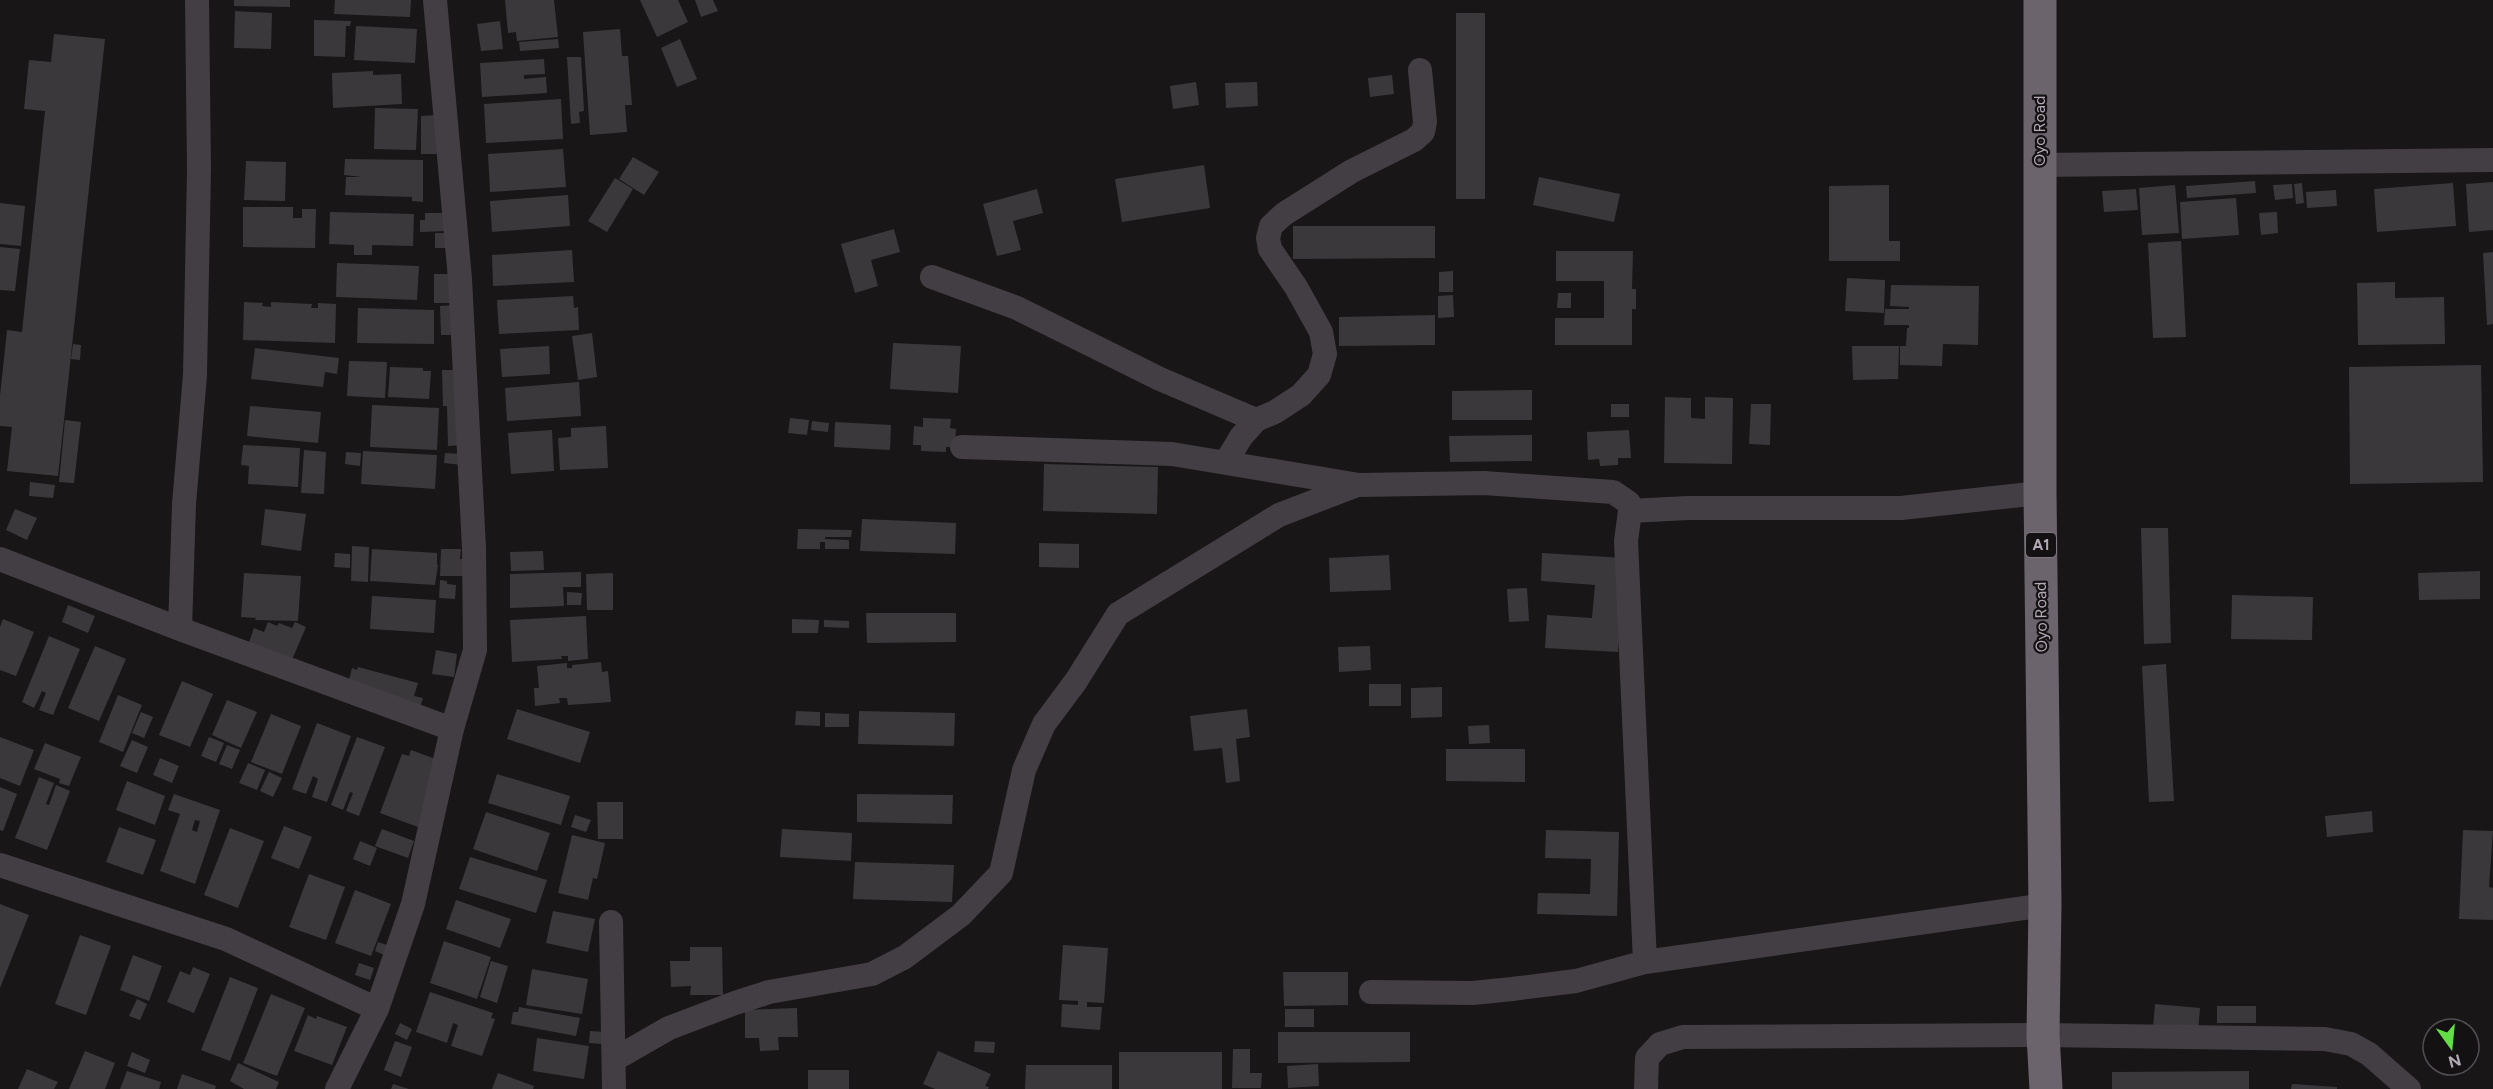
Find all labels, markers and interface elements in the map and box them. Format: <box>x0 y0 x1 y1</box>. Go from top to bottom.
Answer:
street label: Oyo Road <box>2030 96 2049 166</box>
road number: A1 <box>2026 533 2056 557</box>
street label: Oyo Road <box>2031 581 2051 653</box>
north arrow <box>2421 1017 2481 1077</box>
text: N <box>2446 1050 2463 1072</box>

